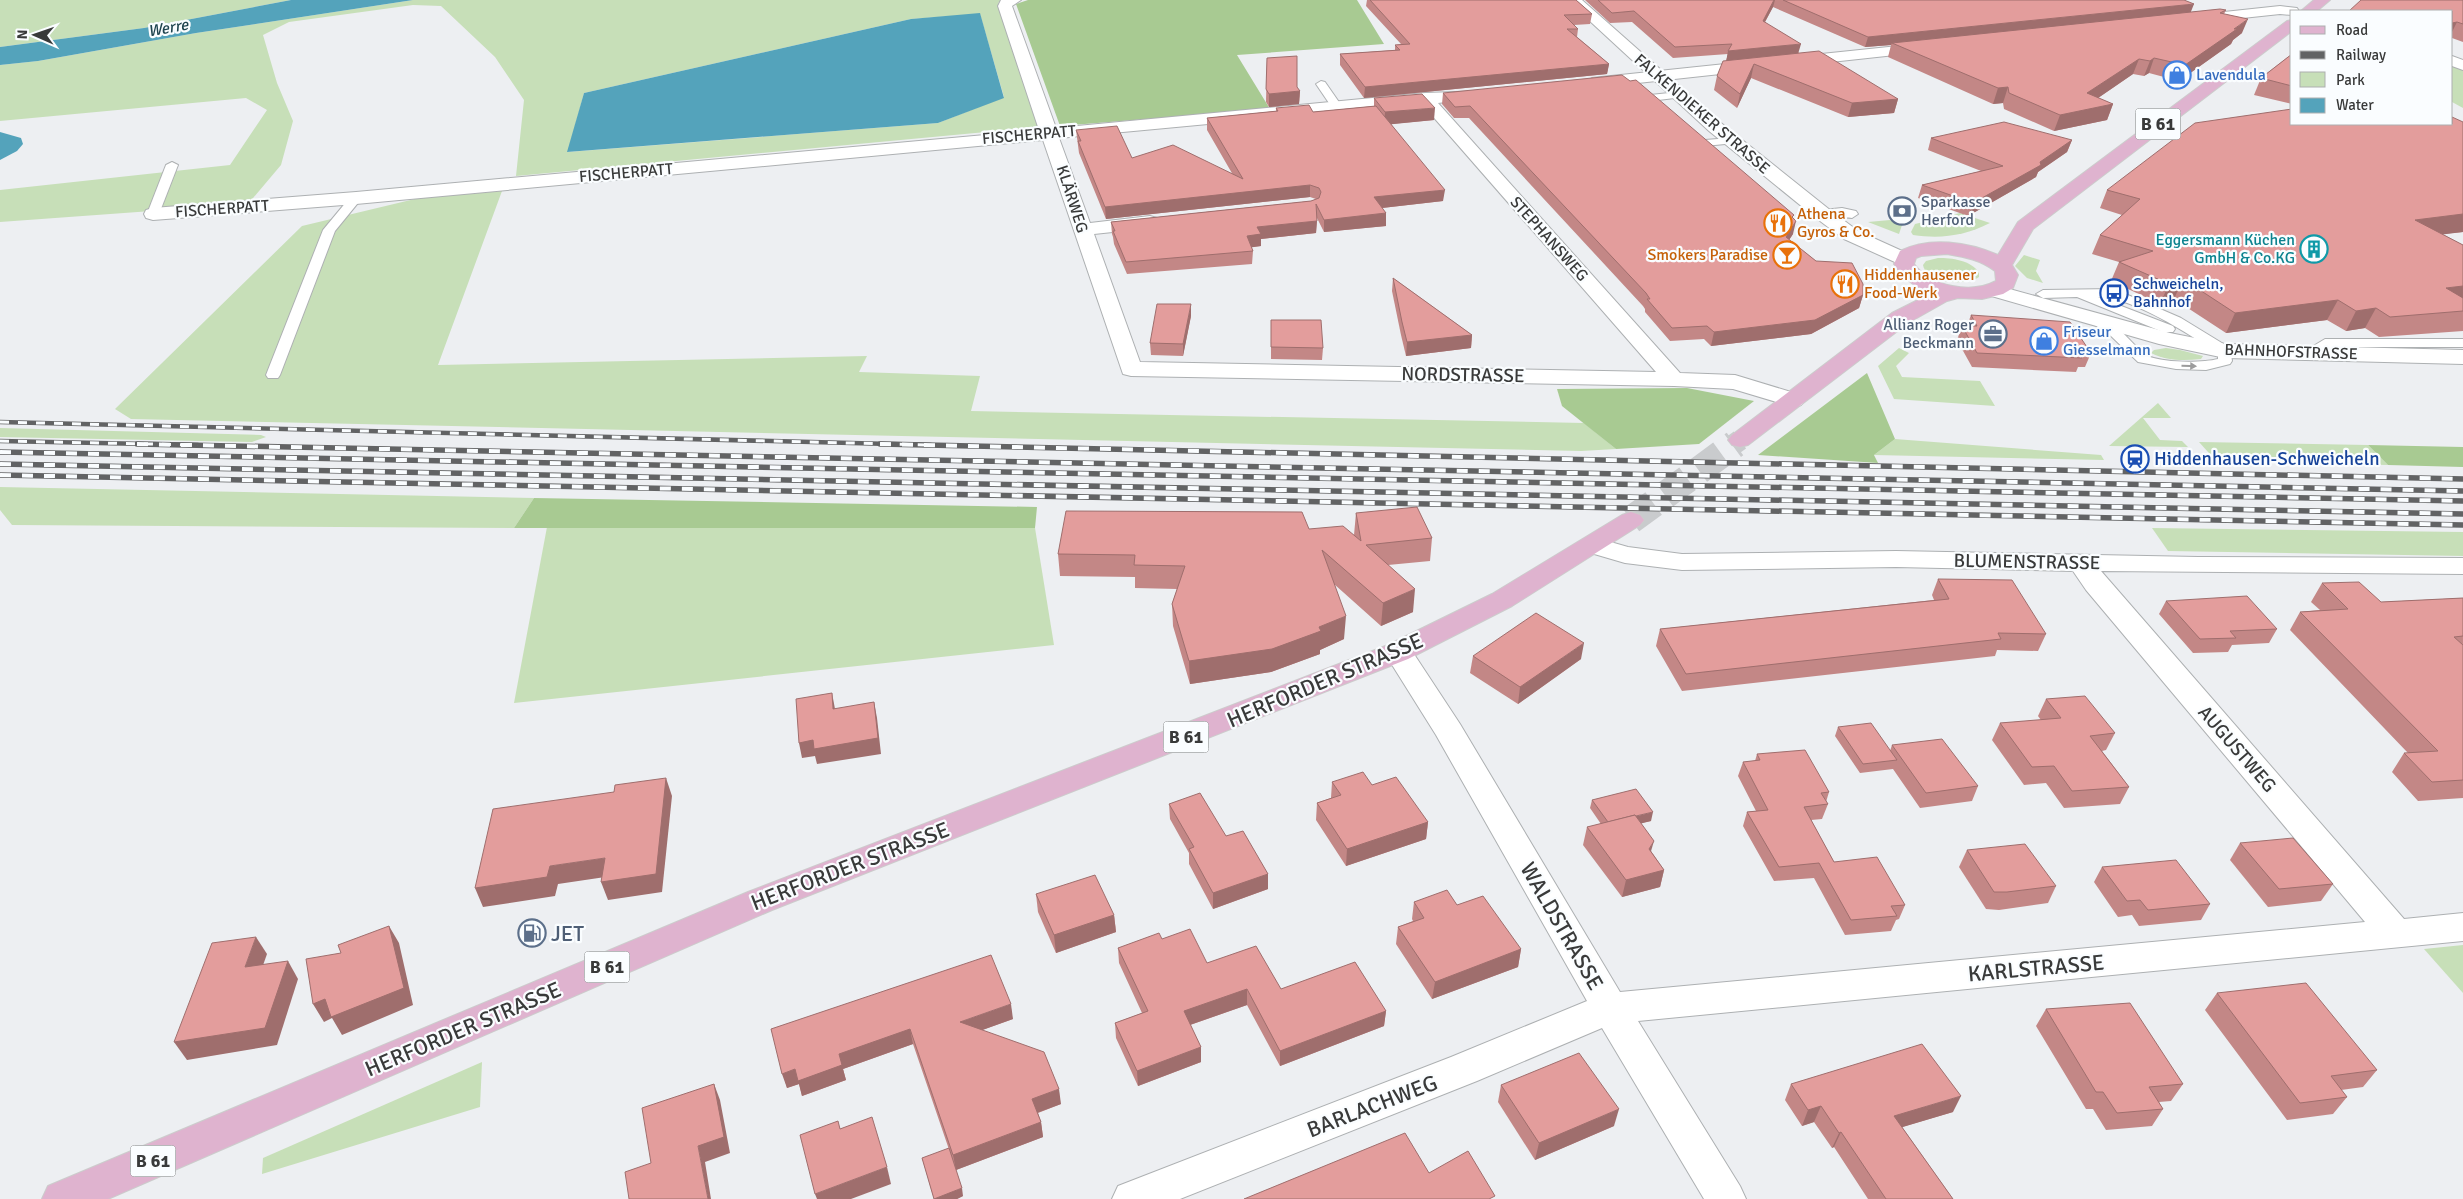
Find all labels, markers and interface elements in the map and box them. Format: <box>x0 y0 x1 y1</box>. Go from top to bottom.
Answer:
north arrow <box>10 10 60 60</box>
legend <box>2290 10 2453 125</box>
water label: Werre <box>146 14 191 41</box>
text: Road <box>2336 21 2368 39</box>
text: N <box>14 29 31 40</box>
text: Railway <box>2336 46 2386 64</box>
street label: FALKENDIEKER STRASSE <box>1630 50 1774 178</box>
shop icon: Lavendula <box>2162 60 2192 90</box>
place label: Lavendula <box>2196 65 2266 85</box>
text: Park <box>2336 71 2365 89</box>
text: Water <box>2336 96 2374 114</box>
road number: B 61 <box>2136 108 2180 140</box>
street label: FISCHERPATT <box>981 121 1077 149</box>
street label: FISCHERPATT <box>578 159 674 187</box>
street label: KLÄRWEG <box>1052 163 1092 235</box>
street label: STEPHANSWEG <box>1506 192 1592 286</box>
place label: Sparkasse Herford <box>1921 192 1991 230</box>
street label: FISCHERPATT <box>174 196 270 222</box>
bank icon: Sparkasse Herford <box>1887 196 1917 226</box>
place label: Athena Gyros & Co. <box>1797 204 1875 242</box>
restaurant icon: Athena Gyros & Co. <box>1763 208 1793 238</box>
place label: Eggersmann Küchen GmbH & Co.KG <box>2156 230 2295 268</box>
building icon: Eggersmann Küchen GmbH & Co.KG <box>2299 234 2329 264</box>
bar icon: Smokers Paradise <box>1772 240 1802 270</box>
place label: Smokers Paradise <box>1647 245 1768 265</box>
place label: Hiddenhausener Food-Werk <box>1864 265 1976 303</box>
restaurant icon: Hiddenhausener Food-Werk <box>1830 269 1860 299</box>
place label: Schweicheln, Bahnhof <box>2133 274 2224 312</box>
bus stop icon: Schweicheln, Bahnhof <box>2099 278 2129 308</box>
place label: Allianz Roger Beckmann <box>1883 315 1974 353</box>
office icon: Allianz Roger Beckmann <box>1978 319 2008 349</box>
place label: Friseur Giesselmann <box>2063 322 2151 360</box>
shop icon: Friseur Giesselmann <box>2029 326 2059 356</box>
street label: BAHNHOFSTRASSE <box>2224 340 2358 364</box>
street label: NORDSTRASSE <box>1401 362 1525 388</box>
one-way arrow <box>2181 362 2197 370</box>
station icon: Hiddenhausen-Schweicheln <box>2120 444 2150 474</box>
place label: Hiddenhausen-Schweicheln <box>2154 447 2380 471</box>
street label: BLUMENSTRASSE <box>1953 549 2101 575</box>
street label: HERFORDER STRASSE <box>1223 626 1427 734</box>
street label: AUGUSTWEG <box>2193 701 2281 797</box>
road number: B 61 <box>1164 722 1208 752</box>
street label: HERFORDER STRASSE <box>747 816 953 916</box>
street label: WALDSTRASSE <box>1515 857 1609 995</box>
fuel station icon: JET <box>517 918 547 948</box>
place label: JET <box>551 920 584 947</box>
street label: KARLSTRASSE <box>1967 949 2105 987</box>
road number: B 61 <box>584 952 630 982</box>
street label: HERFORDER STRASSE <box>361 975 565 1083</box>
street label: BARLACHWEG <box>1303 1069 1441 1143</box>
road number: B 61 <box>130 1146 176 1176</box>

